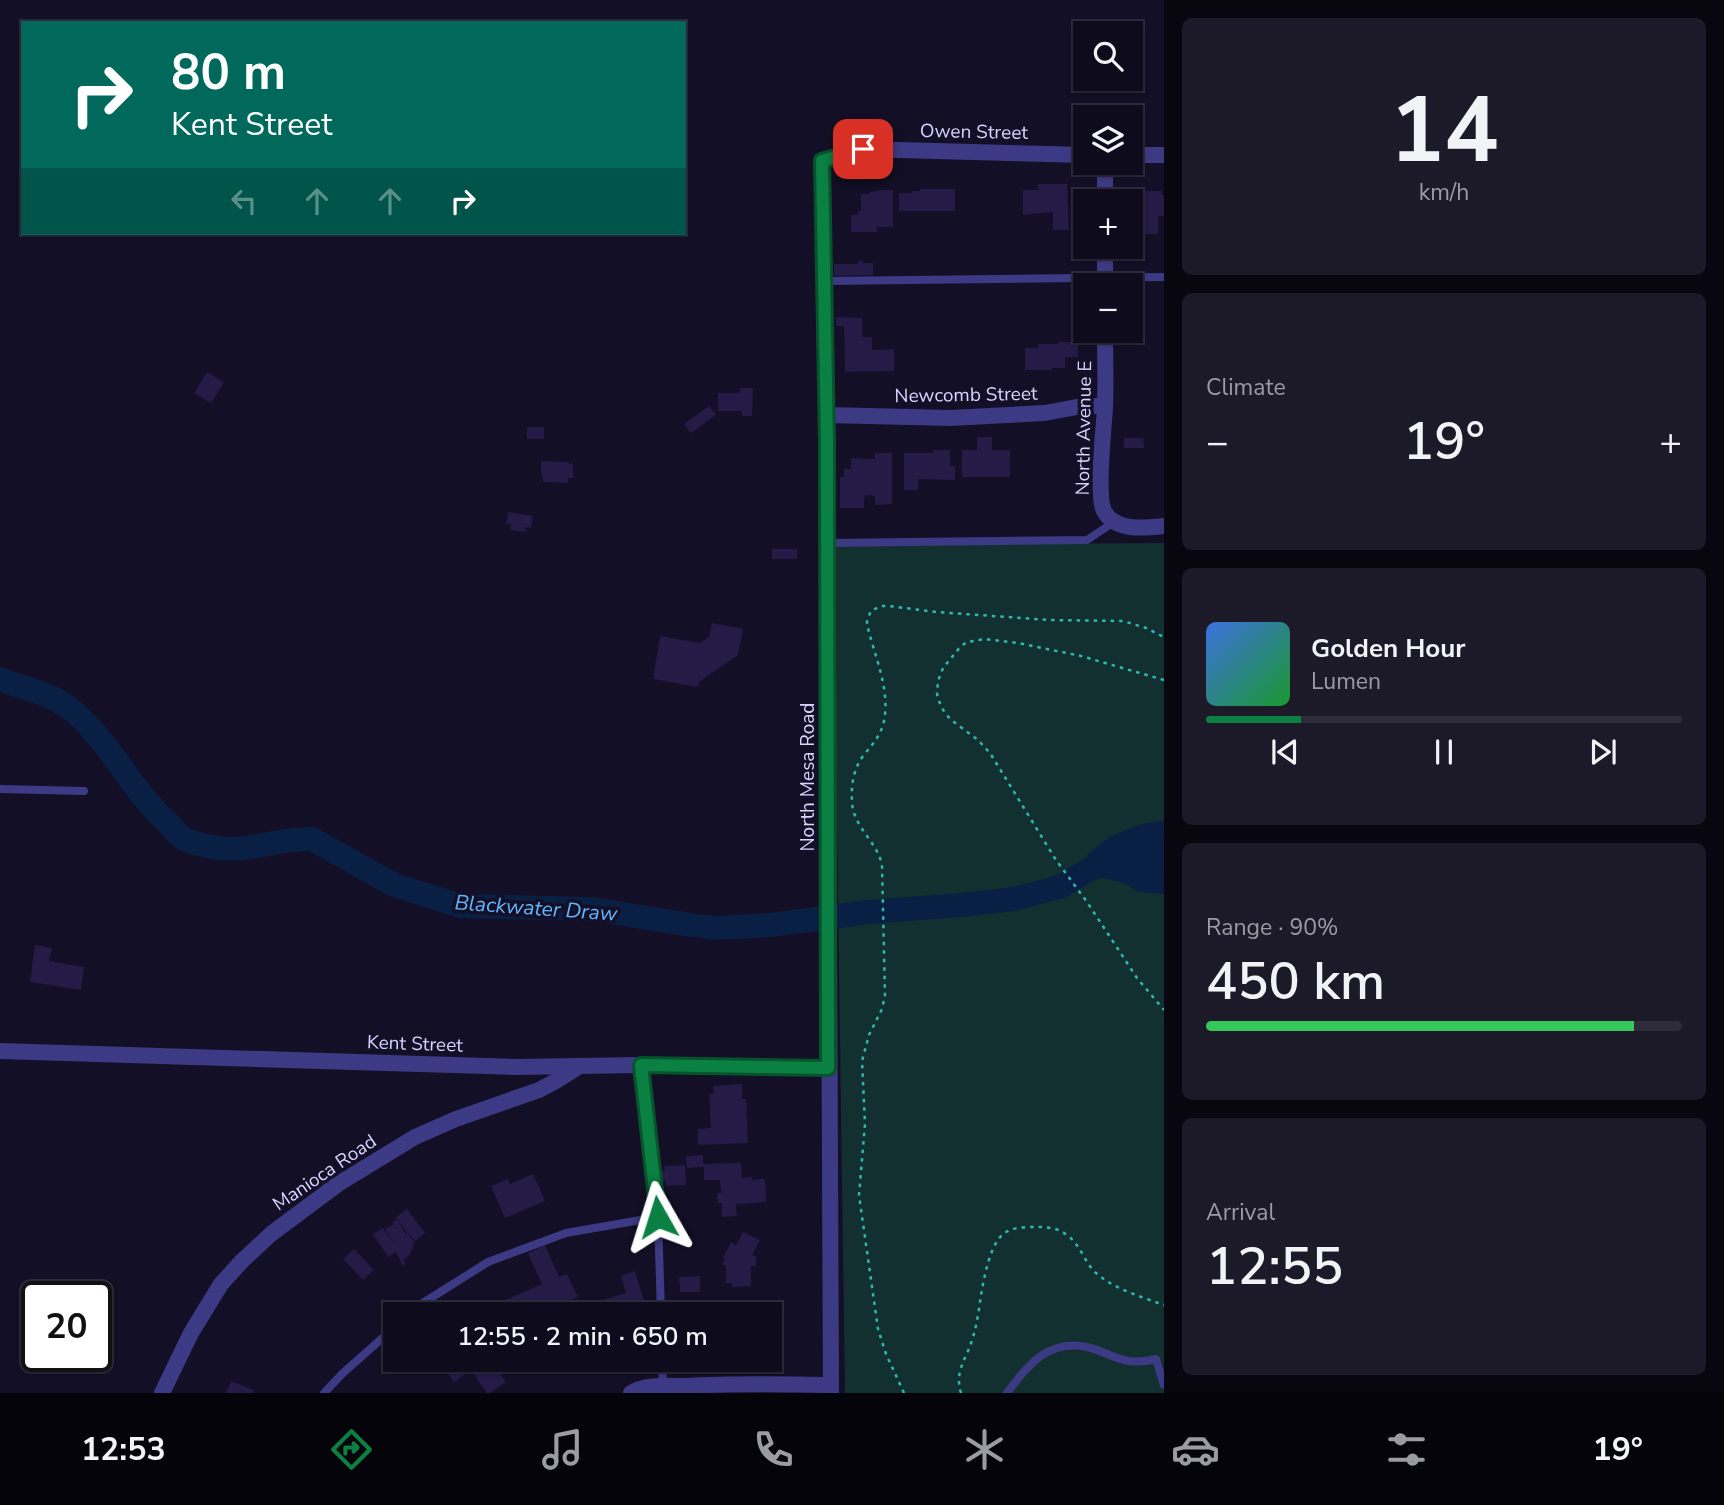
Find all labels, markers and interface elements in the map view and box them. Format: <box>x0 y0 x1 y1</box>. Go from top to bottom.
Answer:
map controls <box>1073 21 1143 343</box>
button: search <box>1073 21 1143 91</box>
text: 80 m <box>171 39 286 106</box>
icon: right <box>56 49 147 140</box>
text: 14 <box>1389 69 1499 193</box>
text: Kent Street <box>171 103 333 146</box>
button: layers <box>1073 105 1143 175</box>
street label: Owen Street <box>920 118 1029 146</box>
pin <box>833 119 893 179</box>
icon: arrive <box>844 130 882 168</box>
text: km/h <box>1419 177 1469 208</box>
icon: left <box>225 182 263 220</box>
icon: ahead <box>298 182 336 220</box>
icon: ahead <box>371 182 409 220</box>
icon: right <box>444 182 482 220</box>
button: + <box>1073 189 1143 259</box>
button: − <box>1073 273 1143 343</box>
street label: North Avenue E <box>1070 360 1098 496</box>
text: Climate <box>1206 372 1286 403</box>
street label: Newcomb Street <box>894 381 1038 409</box>
text: 19° <box>1403 406 1485 477</box>
text: − <box>1206 417 1229 468</box>
text: + <box>1659 417 1682 468</box>
text: Golden Hour <box>1311 631 1466 666</box>
text: Lumen <box>1311 666 1381 697</box>
street label: North Mesa Road <box>795 703 821 851</box>
icon: previous <box>1266 733 1304 771</box>
icon: pause <box>1425 733 1463 771</box>
icon: next <box>1584 733 1622 771</box>
water label: Blackwater Draw <box>454 888 619 928</box>
text: Range · 90% <box>1206 912 1338 943</box>
text: 450 km <box>1206 946 1385 1017</box>
street label: Kent Street <box>367 1029 464 1059</box>
street label: Manioca Road <box>268 1129 382 1217</box>
position arrow <box>621 1180 695 1254</box>
text: Arrival <box>1206 1197 1275 1228</box>
text: 12:55 <box>1206 1231 1343 1302</box>
speed limit sign: 20 <box>21 1281 112 1372</box>
text: 12:55 · 2 min · 650 m <box>457 1319 708 1354</box>
icon: directions <box>327 1425 376 1474</box>
icon: music <box>538 1425 587 1474</box>
icon: phone <box>749 1425 798 1474</box>
icon: climate <box>960 1425 1009 1474</box>
icon: car <box>1171 1425 1220 1474</box>
icon: filters <box>1382 1425 1431 1474</box>
text: 12:53 <box>81 1428 166 1471</box>
text: 19° <box>1592 1428 1643 1471</box>

